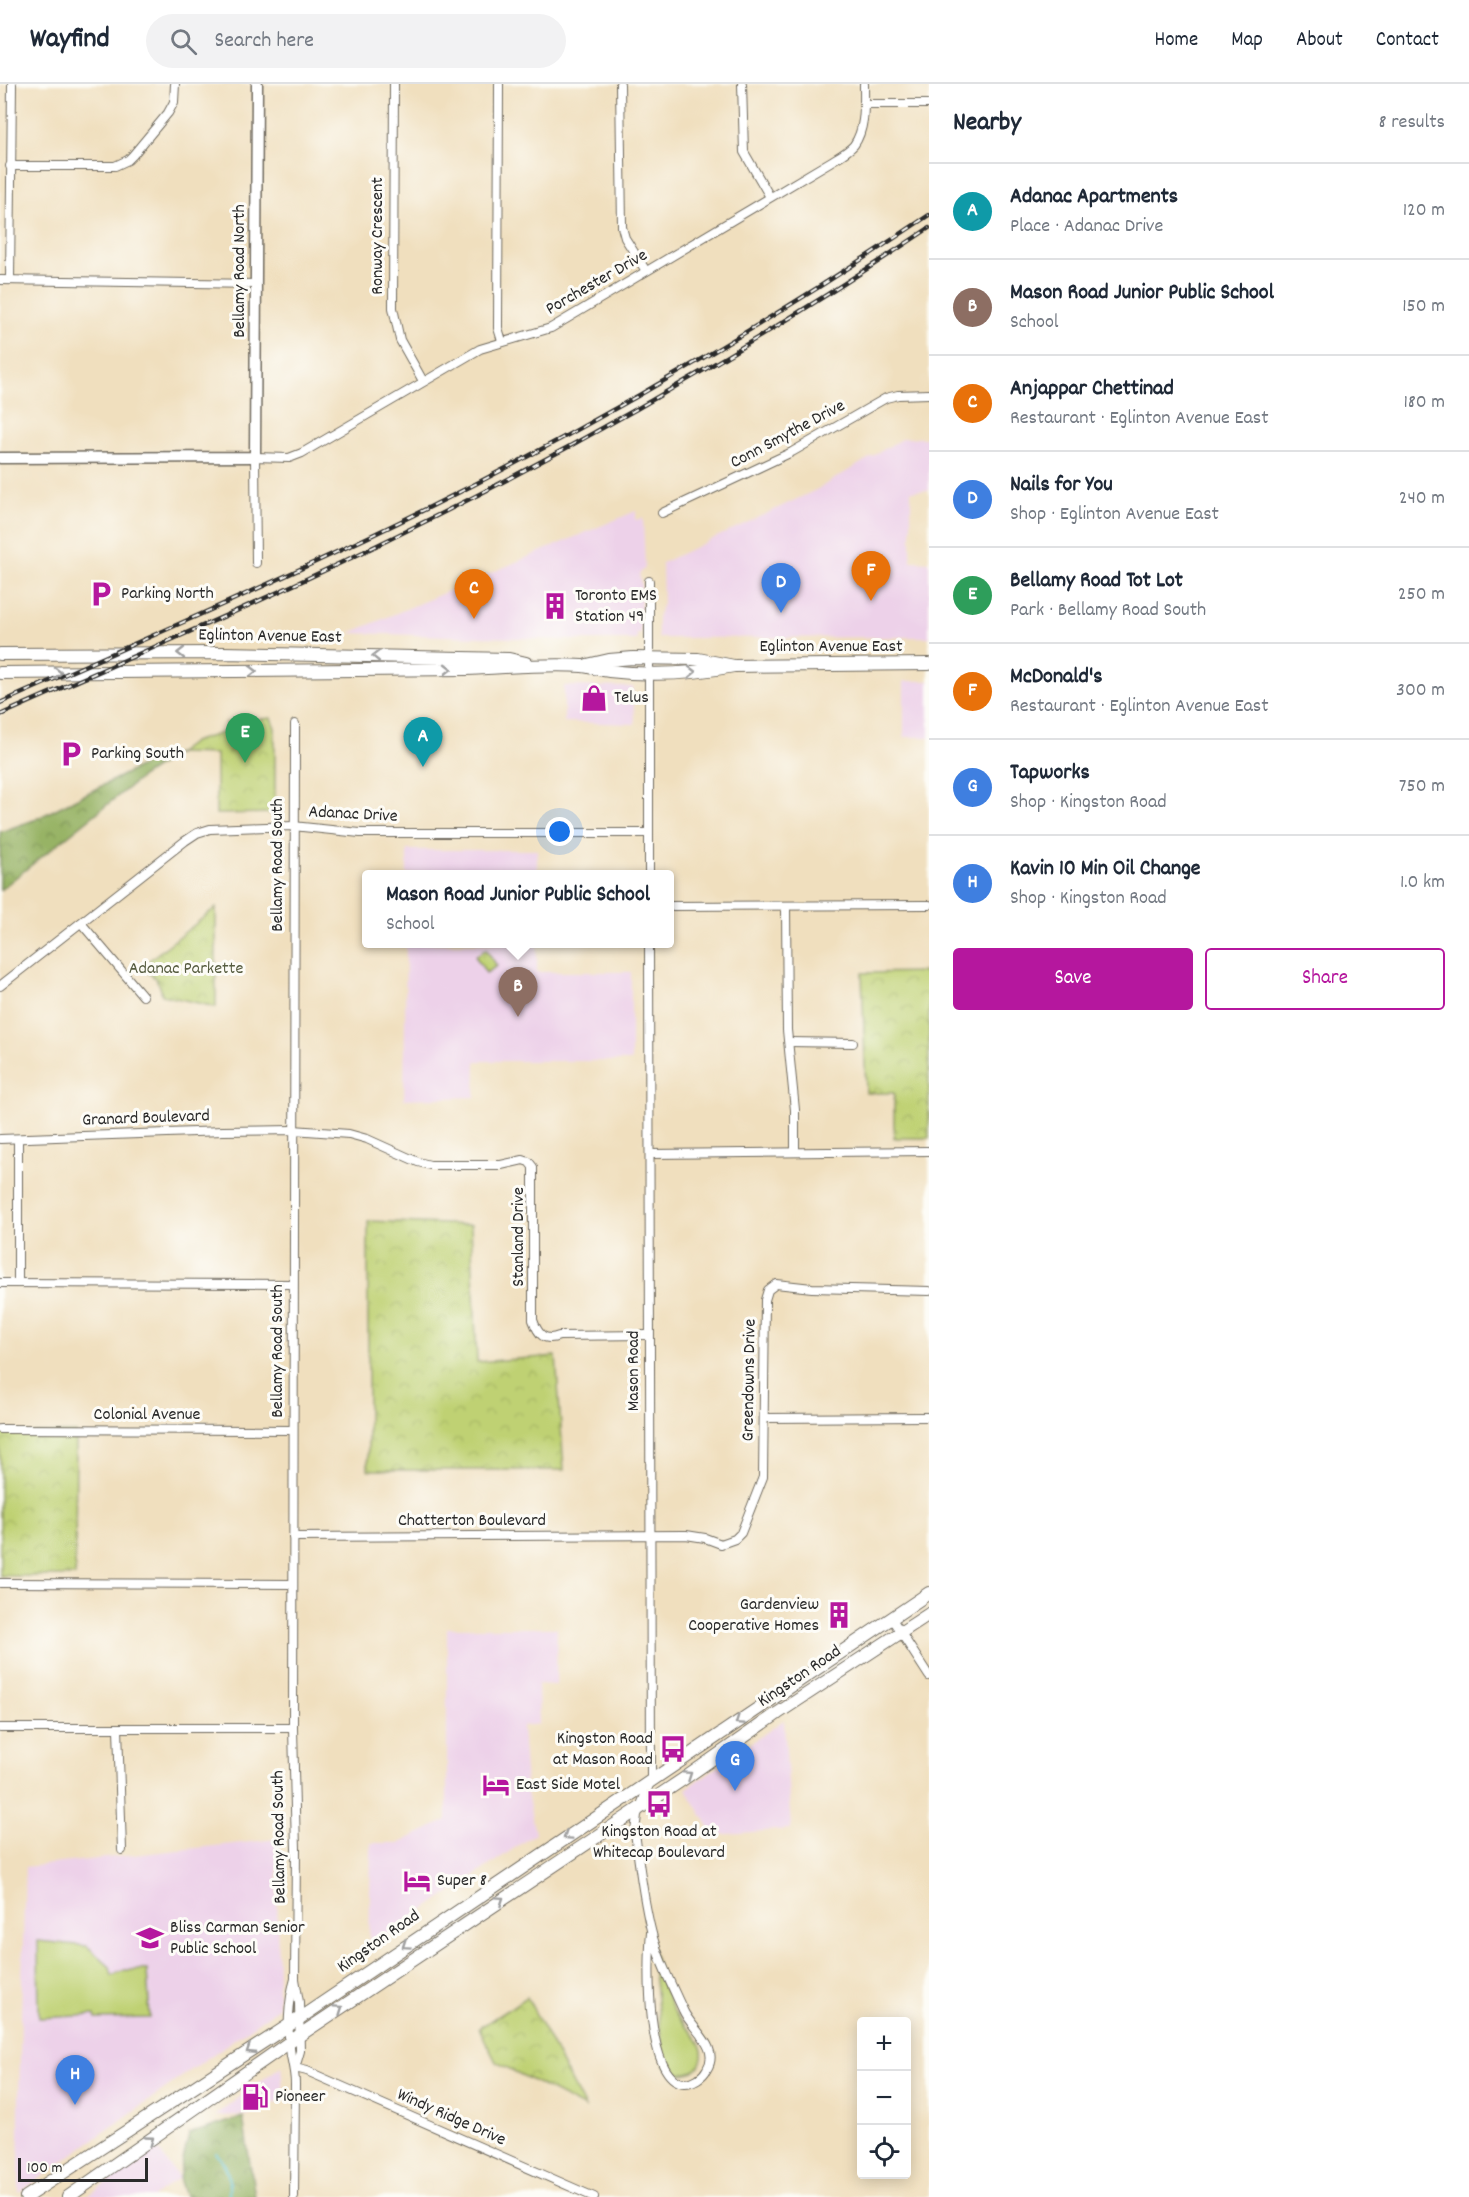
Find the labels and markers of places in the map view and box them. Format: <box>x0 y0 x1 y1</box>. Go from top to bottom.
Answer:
pin: F <box>852 552 890 601</box>
pin: D <box>762 564 800 613</box>
pin: C <box>454 570 494 619</box>
parking icon: Parking North <box>86 579 116 609</box>
place label: Parking North <box>121 582 214 607</box>
place label: Toronto EMS Station 49 <box>575 584 657 630</box>
building icon: Toronto EMS Station 49 <box>540 591 570 621</box>
shop icon: Telus <box>579 683 609 713</box>
place label: Telus <box>614 686 649 711</box>
pin: E <box>226 714 264 763</box>
pin: A <box>404 718 442 767</box>
parking icon: Parking South <box>56 739 86 769</box>
place label: Parking South <box>91 742 184 767</box>
pin: B <box>498 968 538 1017</box>
place label: Gardenview Cooperative Homes <box>688 1593 819 1639</box>
building icon: Gardenview Cooperative Homes <box>824 1600 854 1630</box>
place label: Kingston Road at Mason Road <box>553 1727 653 1773</box>
bus stop icon: Kingston Road at Mason Road <box>658 1734 688 1764</box>
pin: G <box>716 1742 754 1791</box>
hotel icon: East Side Motel <box>481 1770 511 1800</box>
place label: East Side Motel <box>516 1773 621 1798</box>
bus stop icon: Kingston Road at Whitecap Boulevard <box>644 1789 674 1819</box>
place label: Kingston Road at Whitecap Boulevard <box>593 1820 725 1866</box>
hotel icon: Super 8 <box>402 1866 432 1896</box>
place label: Super 8 <box>437 1869 487 1894</box>
place label: Bliss Carman Senior Public School <box>170 1916 305 1962</box>
school or university icon: Bliss Carman Senior Public School <box>135 1923 165 1953</box>
pin: H <box>56 2056 94 2105</box>
fuel station icon: Pioneer <box>240 2082 270 2112</box>
place label: Pioneer <box>275 2085 326 2110</box>

